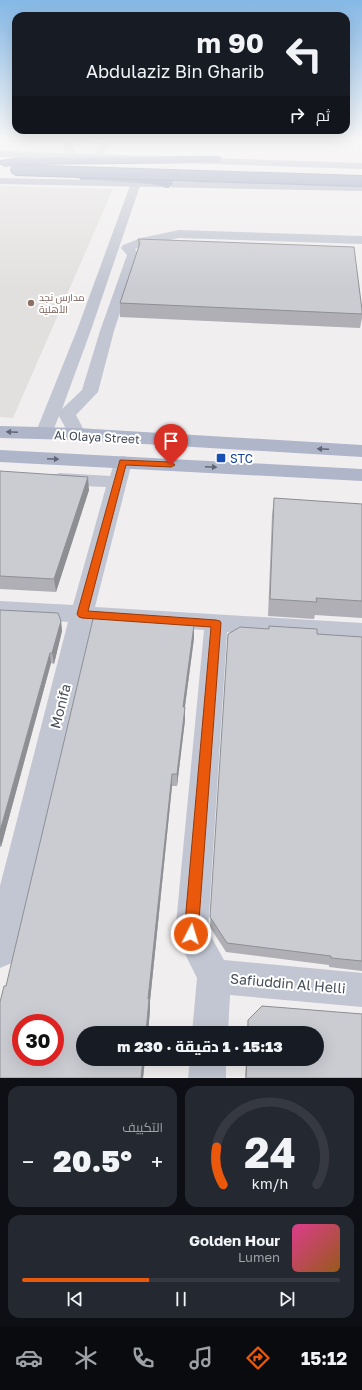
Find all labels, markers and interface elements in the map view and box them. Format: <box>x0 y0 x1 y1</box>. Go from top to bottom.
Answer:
text: 90 m <box>196 26 264 59</box>
icon: left <box>278 28 330 80</box>
text: Abdulaziz Bin Gharib <box>86 60 264 82</box>
icon: right <box>286 104 308 126</box>
text: ثم <box>316 106 330 124</box>
place label: مدارس نجد الأهلية <box>39 291 85 315</box>
marker: مدارس نجد الأهلية <box>26 298 36 308</box>
pin <box>154 424 188 465</box>
street label: Al Olaya Street <box>54 427 140 447</box>
one-way arrow <box>6 429 18 436</box>
icon: arrive <box>160 430 182 452</box>
one-way arrow <box>317 446 329 453</box>
place label: STC <box>230 451 253 466</box>
marker: STC <box>215 452 227 464</box>
one-way arrow <box>47 455 59 462</box>
one-way arrow <box>205 464 218 470</box>
street label: Monifa <box>46 682 74 730</box>
position arrow <box>170 913 212 955</box>
street label: Safiuddin Al Helli <box>230 969 346 997</box>
speed limit sign: 30 <box>12 1014 64 1066</box>
text: 15:13 · 1 دقيقة · 230 m <box>117 1037 283 1055</box>
text: التكييف <box>122 1119 163 1135</box>
text: 24 <box>244 1126 295 1176</box>
text: 20.5° <box>53 1143 132 1179</box>
text: − <box>22 1148 34 1175</box>
text: + <box>151 1148 163 1175</box>
text: km/h <box>251 1174 288 1191</box>
text: Golden Hour <box>189 1231 280 1249</box>
text: Lumen <box>238 1249 280 1265</box>
icon: previous <box>64 1288 86 1310</box>
icon: pause <box>170 1288 192 1310</box>
icon: next <box>276 1288 298 1310</box>
icon: car <box>15 1344 43 1372</box>
icon: climate <box>72 1344 100 1372</box>
icon: phone <box>129 1344 157 1372</box>
icon: music <box>187 1344 215 1372</box>
icon: directions <box>244 1344 272 1372</box>
text: 15:12 <box>301 1347 347 1369</box>

